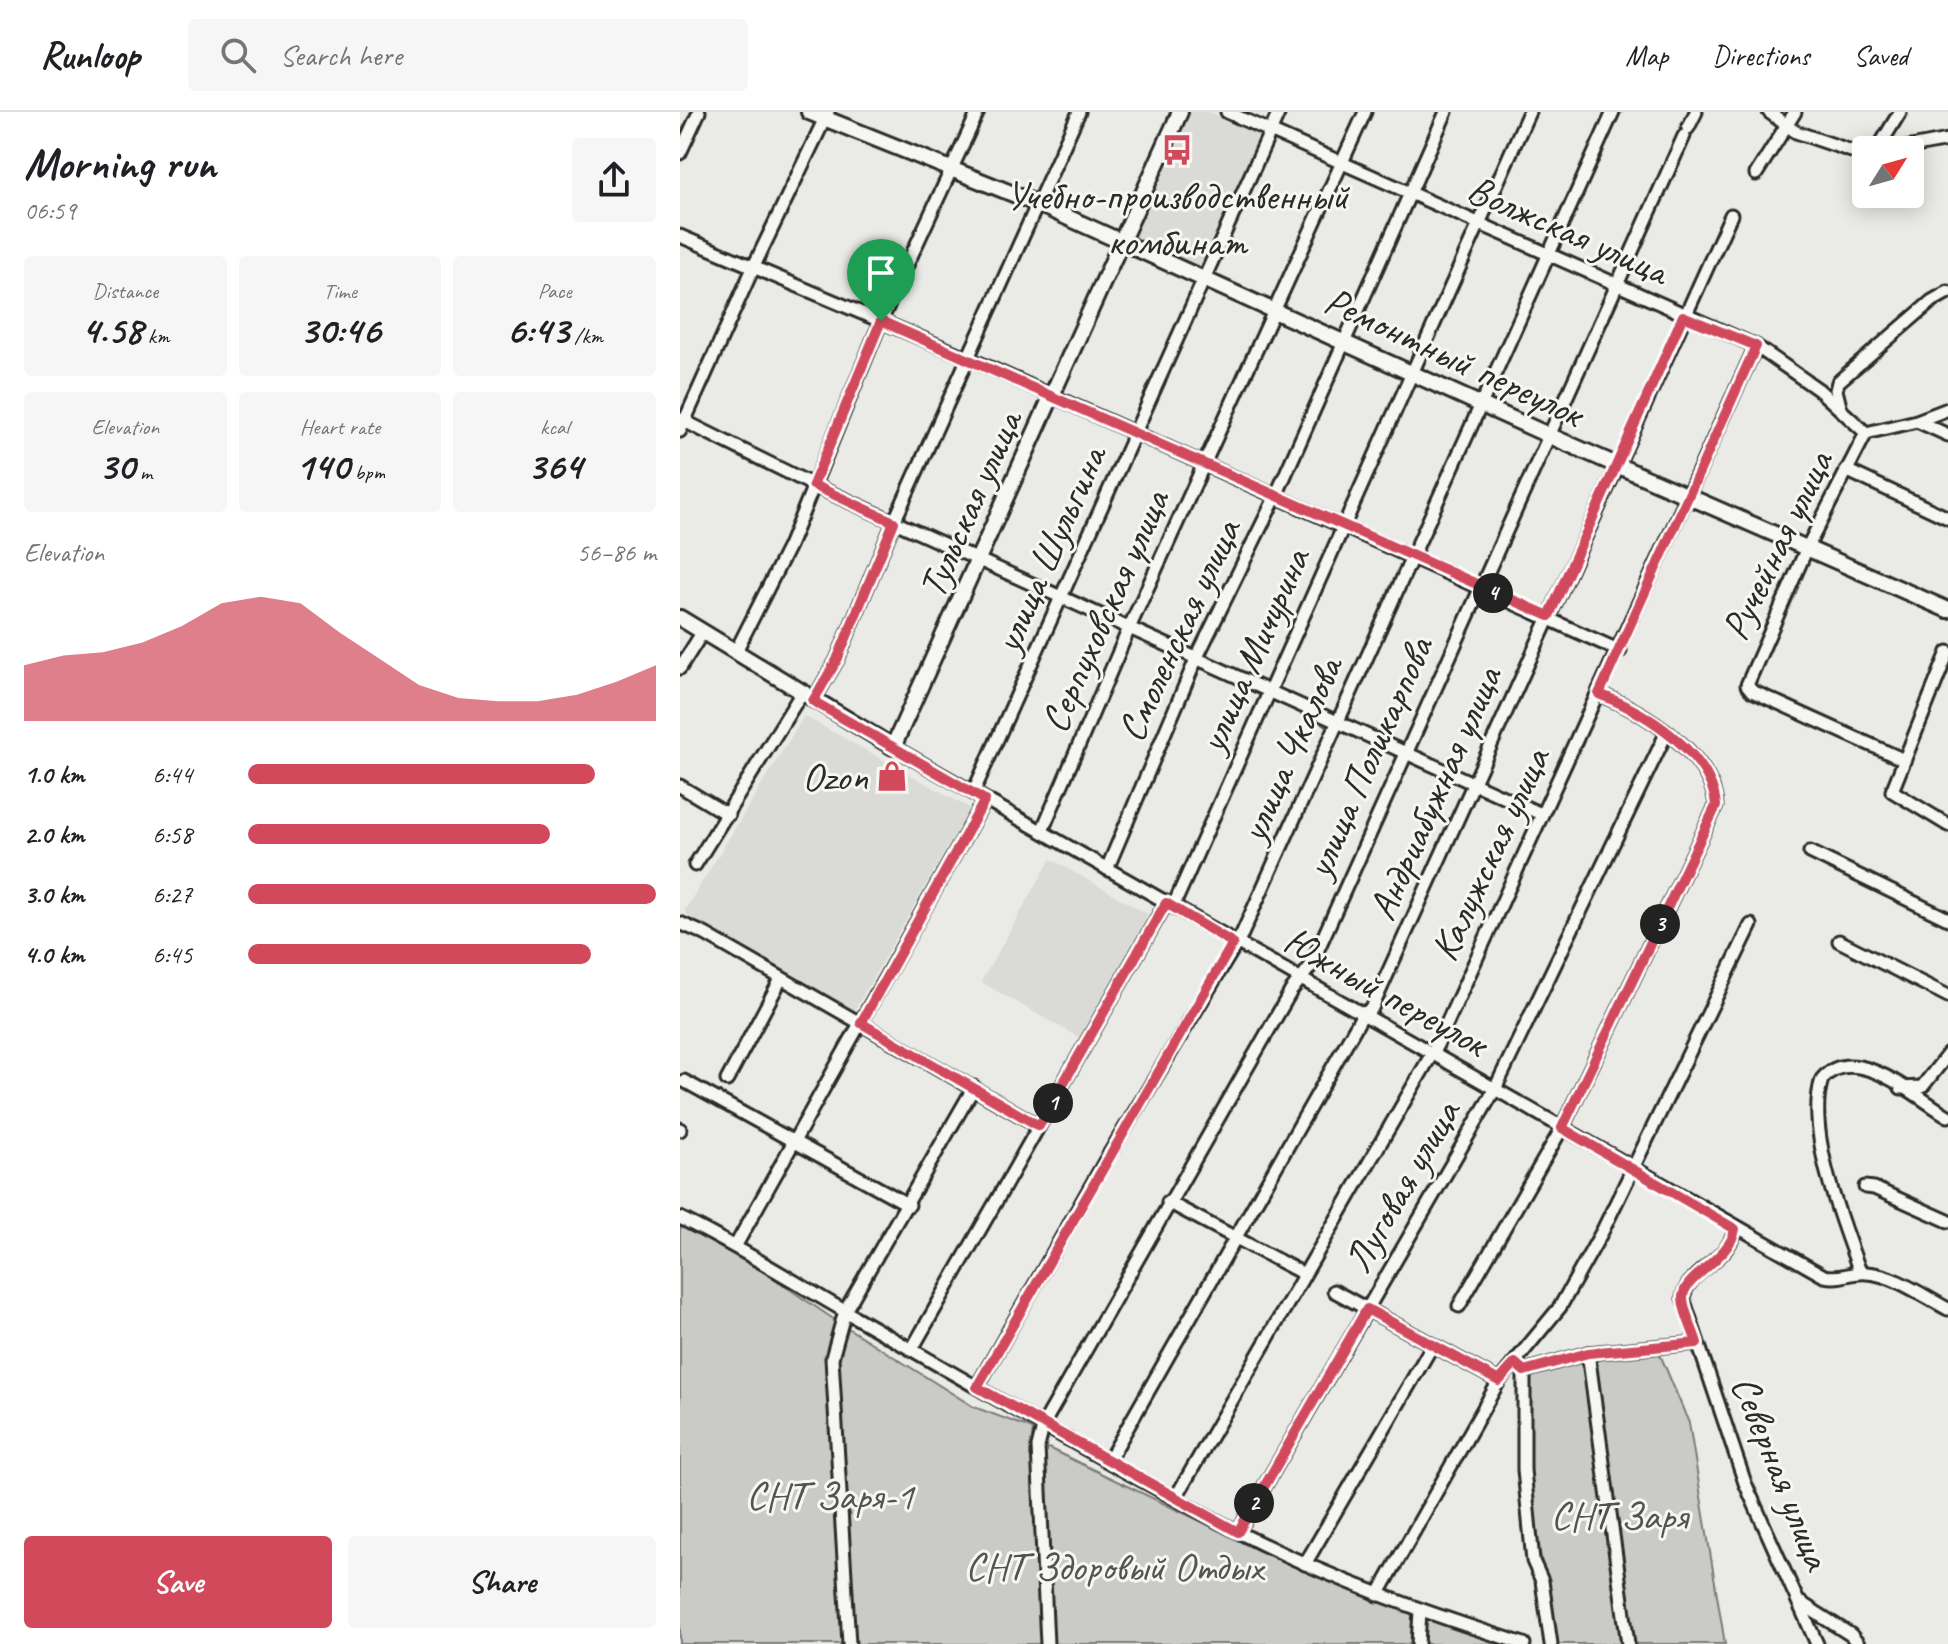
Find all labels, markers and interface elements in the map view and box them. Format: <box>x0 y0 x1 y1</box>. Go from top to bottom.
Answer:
search box <box>188 19 748 91</box>
text: Runloop <box>40 32 140 79</box>
icon: search <box>216 33 260 77</box>
text: Search here <box>280 36 402 74</box>
text: Map <box>1625 38 1668 73</box>
text: Directions <box>1712 38 1810 73</box>
text: Saved <box>1854 38 1908 73</box>
bus stop icon: Учебно-производственный комбинат <box>1160 133 1194 167</box>
text: Morning run <box>24 136 216 191</box>
north arrow <box>1852 136 1924 208</box>
map controls <box>1852 136 1924 208</box>
button: share <box>572 138 656 222</box>
street label: Волжская улица <box>1460 164 1679 298</box>
place label: Учебно-производственный комбинат <box>1006 171 1350 267</box>
text: 06:59 <box>24 194 76 227</box>
pin <box>847 239 915 321</box>
icon: arrive <box>859 251 903 295</box>
street label: Ремонтный переулок <box>1317 275 1594 440</box>
text: Distance <box>93 277 158 305</box>
text: Time <box>323 277 357 305</box>
text: Pace <box>538 277 572 305</box>
text: 4.58 <box>81 305 143 355</box>
text: 30:46 <box>300 305 380 355</box>
text: 6:43 <box>506 305 569 355</box>
text: km <box>143 322 169 350</box>
text: /km <box>569 322 603 350</box>
street label: Тульская улица <box>907 400 1035 605</box>
text: Elevation <box>91 413 159 441</box>
text: Heart rate <box>300 413 380 441</box>
text: kcal <box>540 413 569 441</box>
street label: улица Шульгина <box>982 435 1119 662</box>
street label: Ручейная улица <box>1710 440 1845 648</box>
text: 30 <box>99 441 135 491</box>
text: 140 <box>295 441 349 491</box>
text: 364 <box>527 441 582 491</box>
text: m <box>135 458 152 486</box>
text: bpm <box>349 458 385 486</box>
street label: Серпуховская улица <box>1029 480 1182 740</box>
street label: Смоленская улица <box>1106 509 1253 749</box>
text: Elevation <box>24 536 104 569</box>
text: 56–86 m <box>577 536 656 569</box>
street label: улица Мичурина <box>1186 539 1322 762</box>
pin: 4 <box>1473 573 1513 613</box>
text: 4 <box>1488 579 1498 607</box>
street label: улица Поликарпова <box>1293 627 1445 887</box>
street label: улица Чкалова <box>1227 646 1355 851</box>
street label: Андриабужная улица <box>1357 656 1514 928</box>
street label: Калужская улица <box>1419 738 1562 969</box>
place label: Ozon <box>802 752 869 802</box>
text: 1.0 km <box>24 758 84 791</box>
text: 6:44 <box>152 758 192 791</box>
shop icon: Ozon <box>875 759 909 793</box>
text: 2.0 km <box>24 818 84 851</box>
text: 6:58 <box>152 818 192 851</box>
text: 3.0 km <box>24 878 84 911</box>
text: 6:27 <box>152 878 192 911</box>
pin: 3 <box>1640 904 1680 944</box>
text: 3 <box>1655 910 1665 938</box>
street label: Южный переулок <box>1275 916 1499 1070</box>
text: 4.0 km <box>24 938 84 971</box>
text: 6:45 <box>152 938 192 971</box>
pin: 1 <box>1033 1083 1073 1123</box>
text: 1 <box>1048 1089 1058 1117</box>
street label: Луговая улица <box>1333 1090 1472 1281</box>
street label: Северная улица <box>1720 1368 1843 1579</box>
park label: СНТ Заря-1 <box>746 1471 916 1521</box>
pin: 2 <box>1234 1483 1274 1523</box>
text: 2 <box>1249 1489 1259 1517</box>
park label: СНТ Заря <box>1551 1491 1690 1541</box>
button: Save <box>24 1536 332 1628</box>
button: Share <box>348 1536 656 1628</box>
park label: СНТ Здоровый Отдых <box>965 1542 1266 1592</box>

